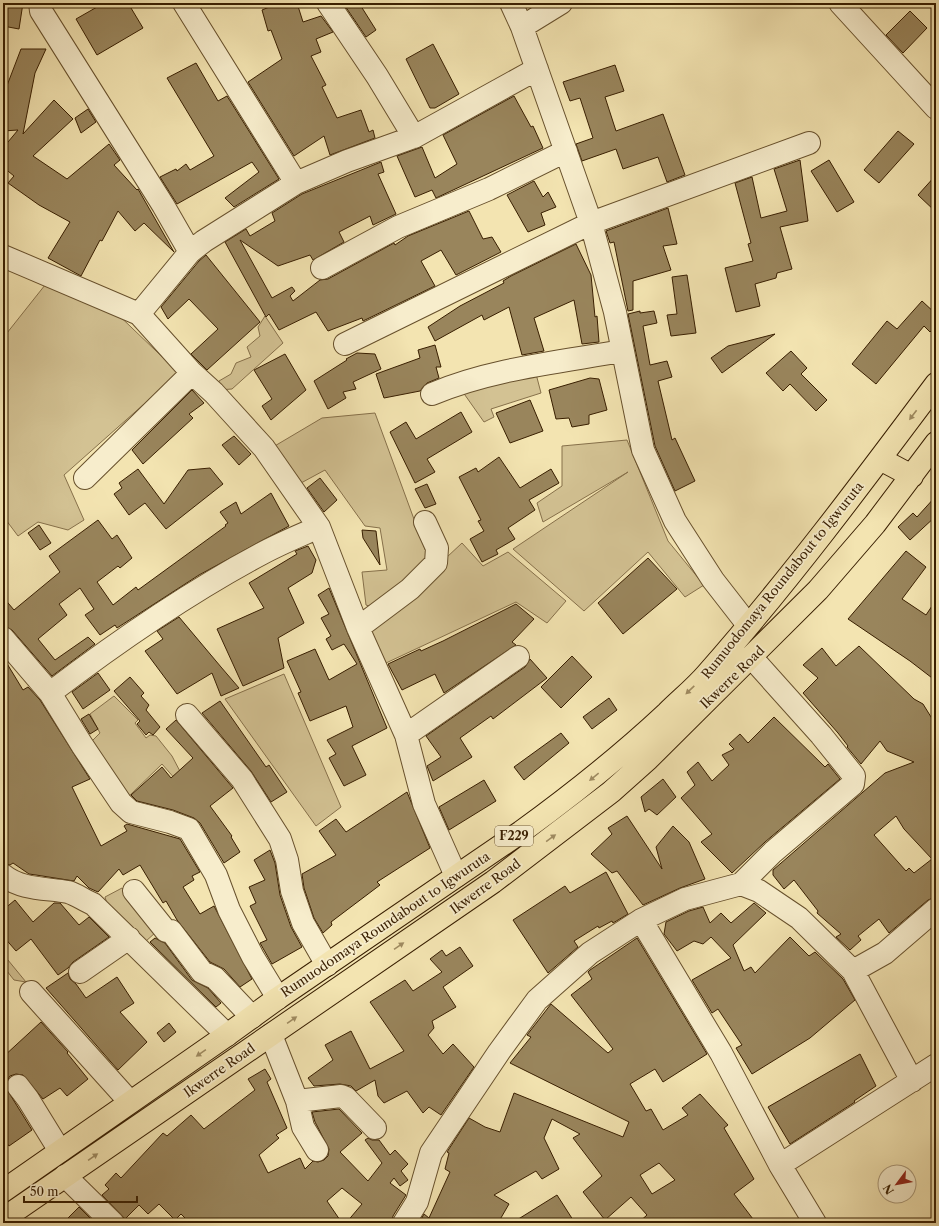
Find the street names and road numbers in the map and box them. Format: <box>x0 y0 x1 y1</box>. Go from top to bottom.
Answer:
street label: Rumuodomaya Roundabout to Igwuruta <box>698 478 867 682</box>
street label: Ikwerre Road <box>696 642 768 712</box>
road number: F229 <box>495 826 533 846</box>
street label: Rumuodomaya Roundabout to Igwuruta <box>277 848 493 1000</box>
street label: Ikwerre Road <box>447 855 524 917</box>
street label: Ikwerre Road <box>180 1039 258 1100</box>

